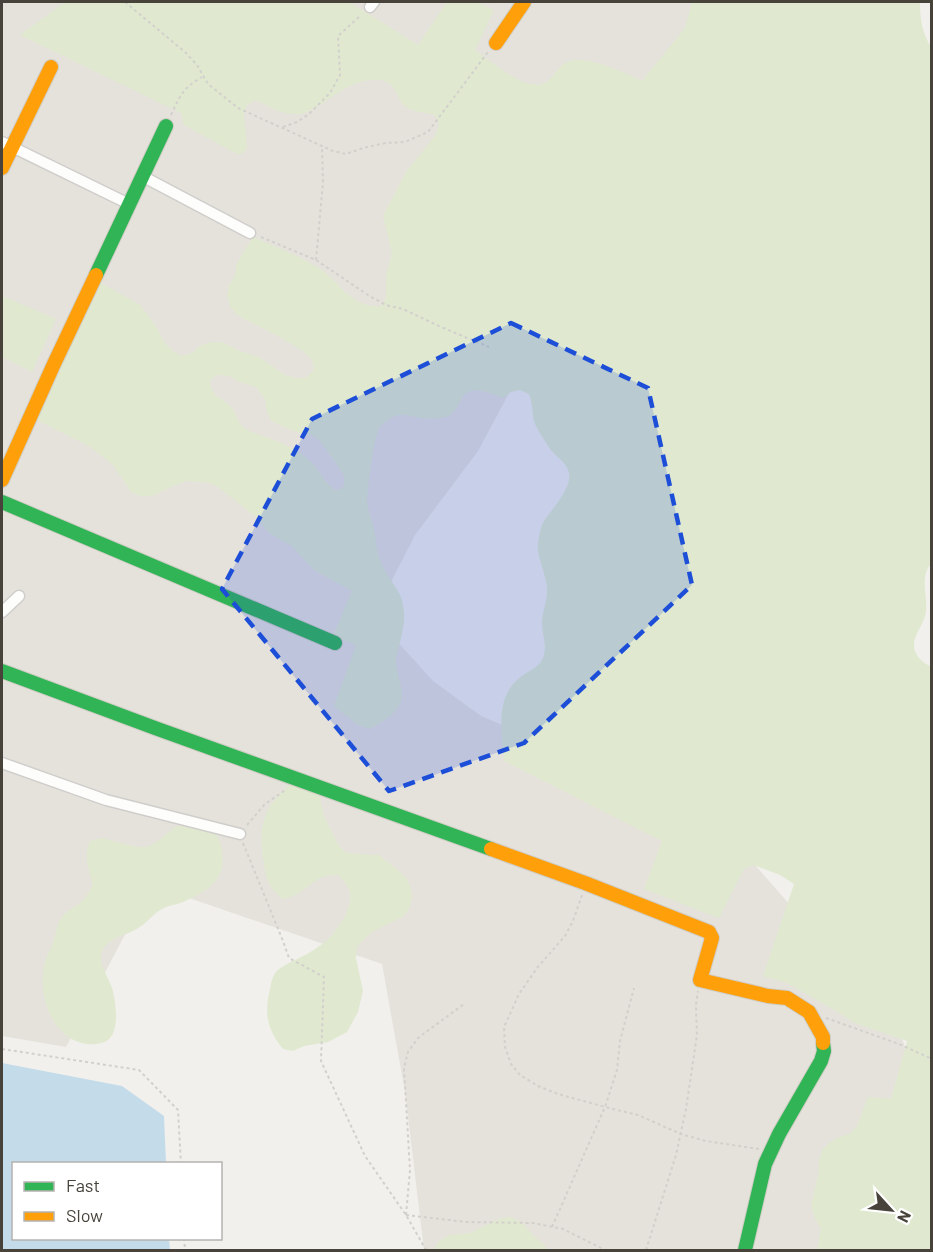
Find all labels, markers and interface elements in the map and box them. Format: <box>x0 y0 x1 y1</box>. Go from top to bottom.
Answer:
legend <box>12 1162 222 1240</box>
text: Fast <box>66 1174 100 1196</box>
north arrow <box>861 1180 921 1240</box>
text: Slow <box>66 1204 103 1226</box>
text: N <box>894 1208 916 1226</box>

